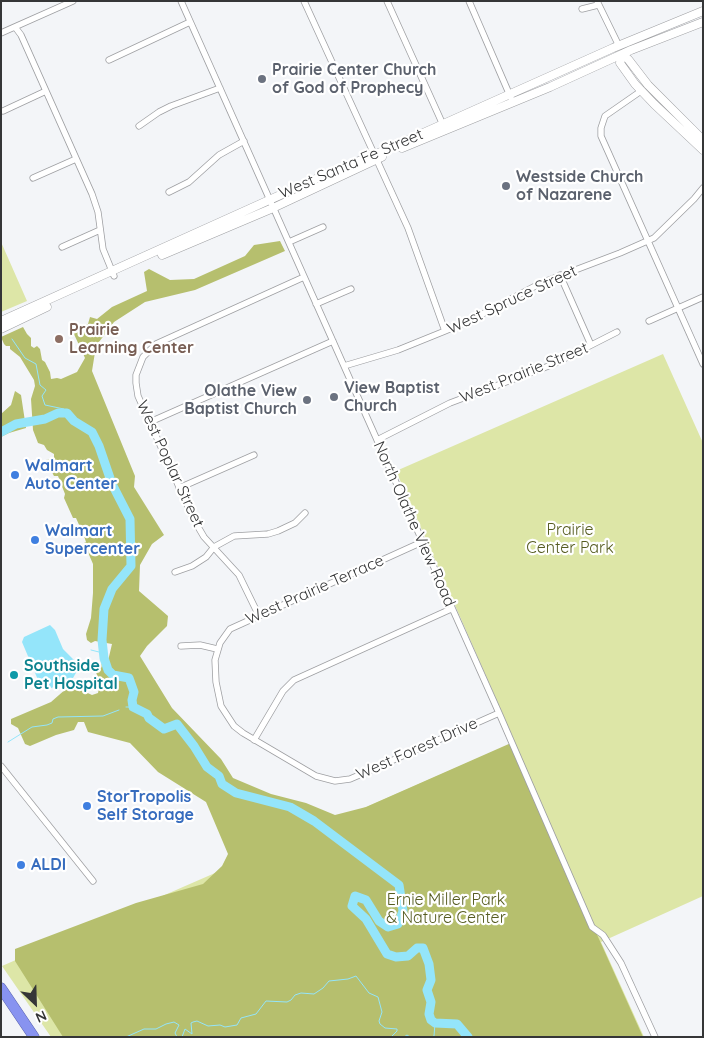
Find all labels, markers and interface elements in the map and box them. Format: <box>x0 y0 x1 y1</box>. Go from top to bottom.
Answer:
place label: Prairie Center Church of God of Prophecy <box>272 60 436 98</box>
marker: Prairie Center Church of God of Prophecy <box>256 73 268 85</box>
street label: West Santa Fe Street <box>276 125 426 203</box>
place label: Westside Church of Nazarene <box>516 167 643 205</box>
marker: Westside Church of Nazarene <box>500 180 512 192</box>
street label: West Spruce Street <box>444 262 580 338</box>
place label: Prairie Learning Center <box>69 320 194 358</box>
marker: Prairie Learning Center <box>53 333 65 345</box>
street label: West Prairie Street <box>457 338 591 408</box>
place label: View Baptist Church <box>344 378 440 416</box>
place label: Olathe View Baptist Church <box>184 381 297 419</box>
marker: View Baptist Church <box>328 391 340 403</box>
marker: Olathe View Baptist Church <box>301 394 313 406</box>
street label: West Poplar Street <box>132 397 208 531</box>
street label: North Olathe View Road <box>369 438 459 610</box>
place label: Walmart Auto Center <box>25 456 117 494</box>
marker: Walmart Auto Center <box>9 469 21 481</box>
park label: Prairie Center Park <box>526 520 614 558</box>
place label: Walmart Supercenter <box>45 521 140 559</box>
marker: Walmart Supercenter <box>29 534 41 546</box>
street label: West Prairie Terrace <box>243 551 387 629</box>
place label: Southside Pet Hospital <box>24 656 118 694</box>
marker: Southside Pet Hospital <box>8 669 20 681</box>
street label: West Forest Drive <box>353 714 481 784</box>
place label: StorTropolis Self Storage <box>97 787 194 825</box>
marker: StorTropolis Self Storage <box>81 800 93 812</box>
place label: ALDI <box>31 855 66 875</box>
marker: ALDI <box>15 859 27 871</box>
park label: Ernie Miller Park & Nature Center <box>386 890 506 928</box>
north arrow <box>10 978 60 1028</box>
text: N <box>33 1006 49 1027</box>

